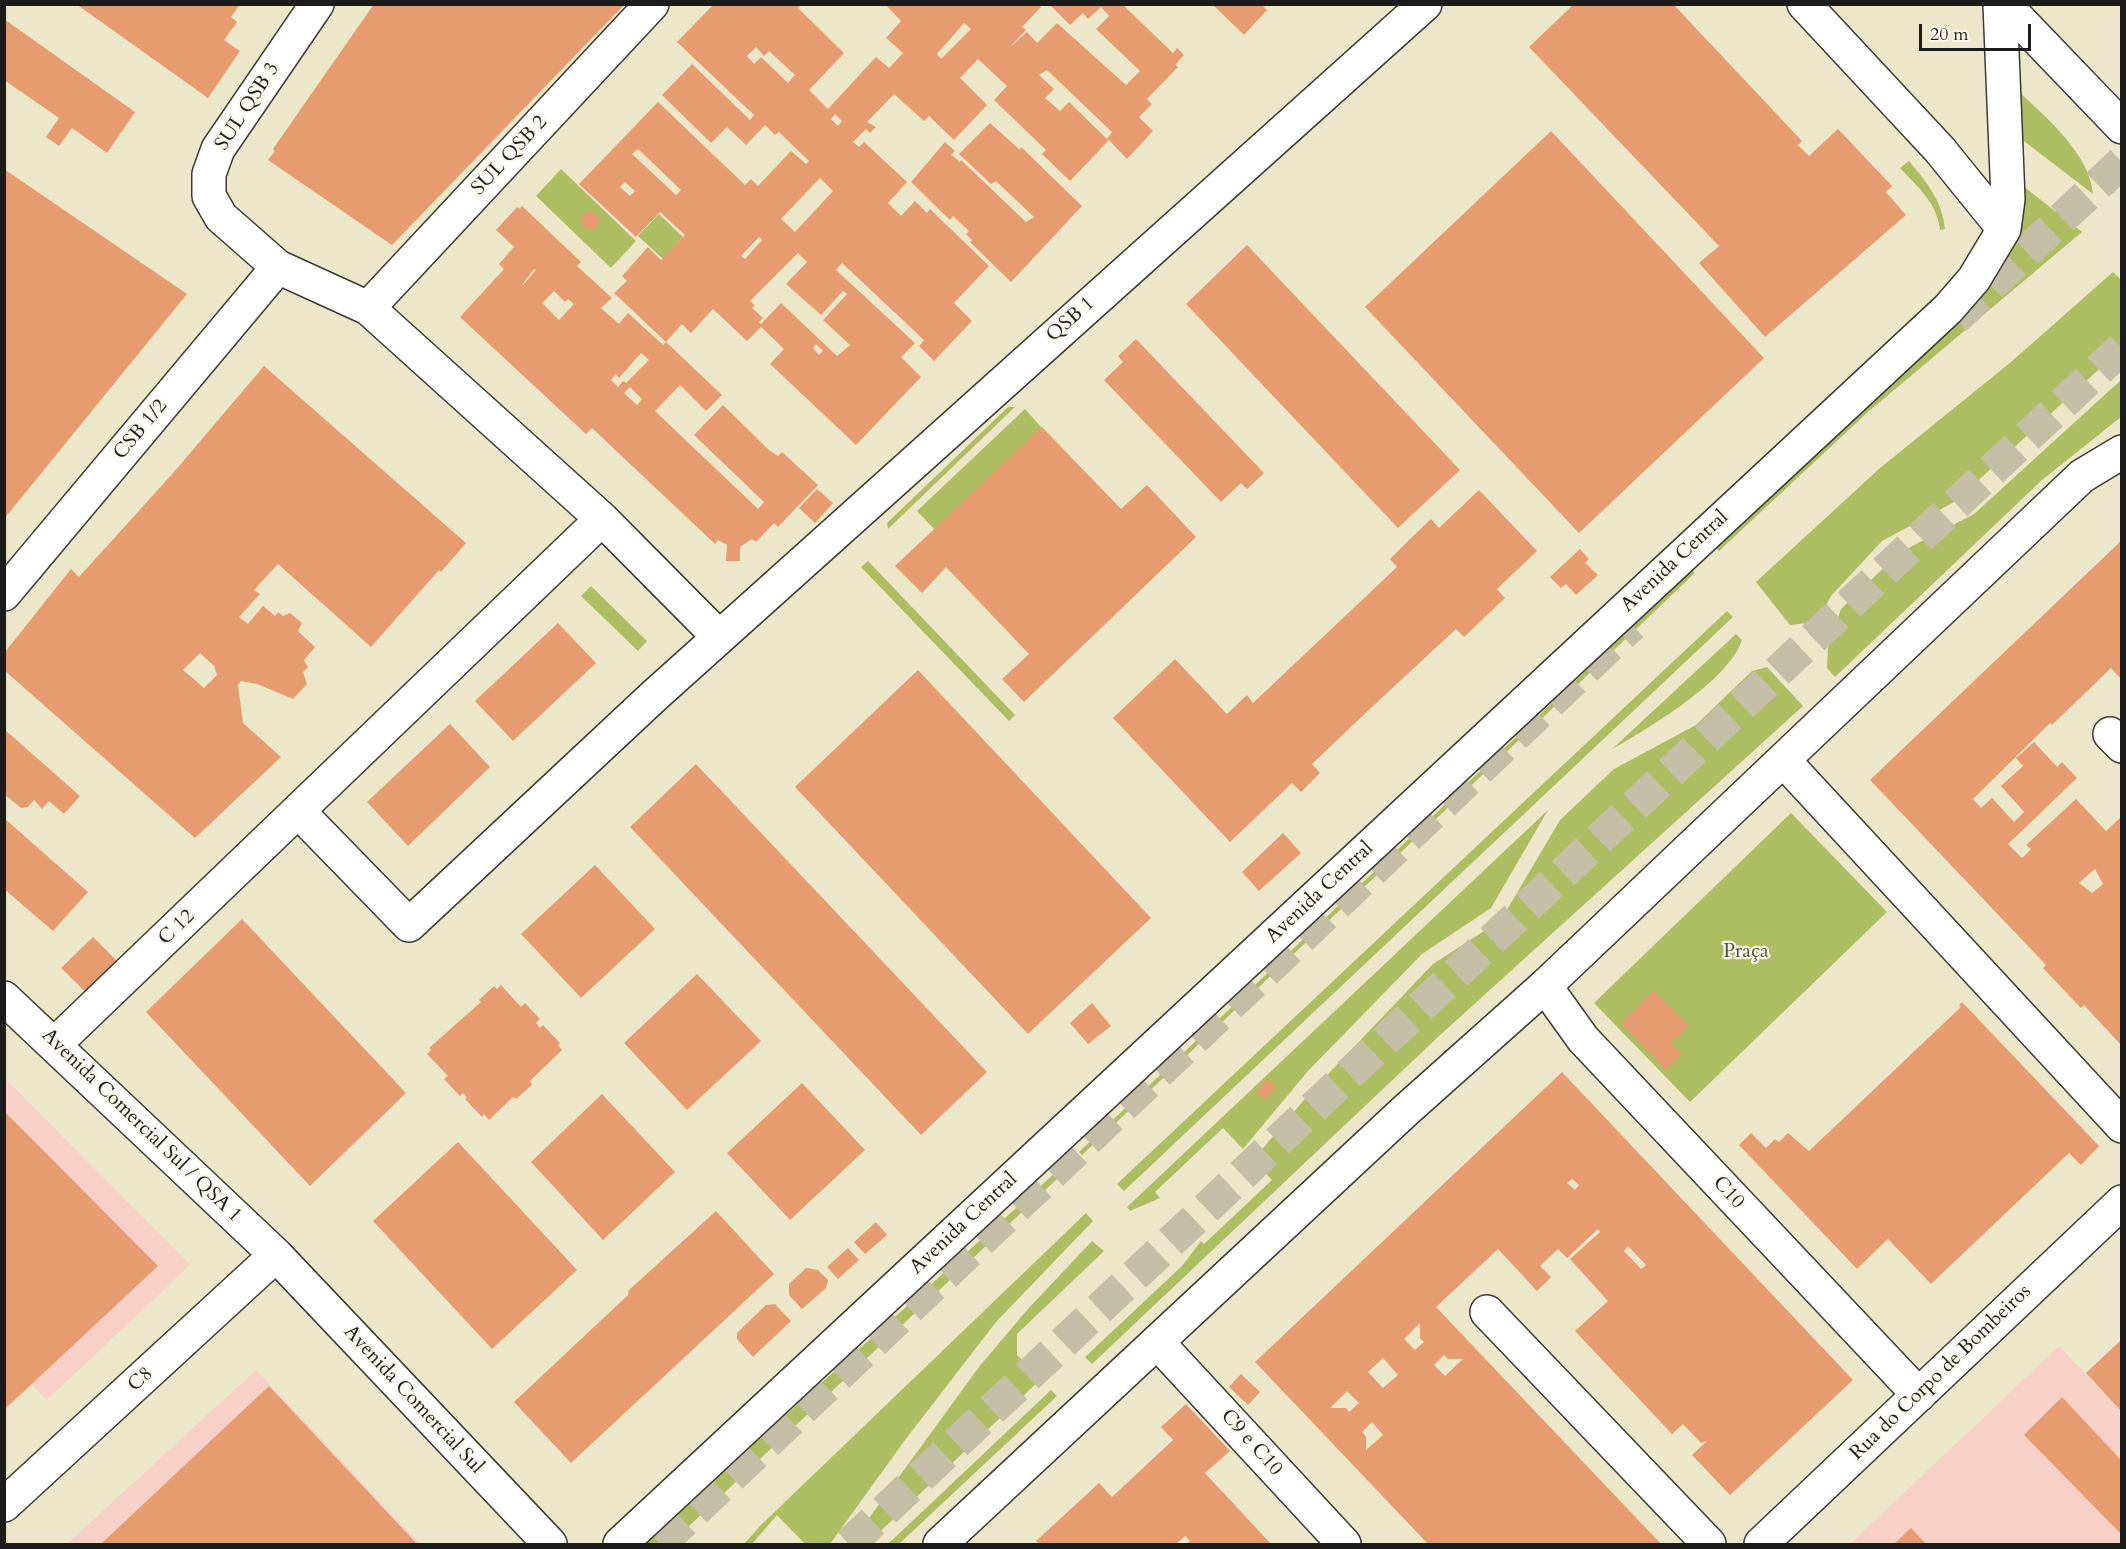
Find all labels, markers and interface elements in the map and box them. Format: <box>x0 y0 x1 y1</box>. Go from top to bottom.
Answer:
scale bar <box>1922 12 2034 50</box>
text: 20 m <box>1930 22 1969 47</box>
street label: SUL QSB 3 <box>211 58 285 156</box>
street label: SUL QSB 2 <box>467 111 553 201</box>
street label: QSB 1 <box>1042 292 1100 348</box>
street label: CSB 1/2 <box>109 395 173 465</box>
street label: Avenida Central <box>1616 506 1734 618</box>
street label: Avenida Central <box>1261 837 1379 949</box>
street label: C 12 <box>154 905 200 951</box>
park label: Praça <box>1723 940 1769 964</box>
street label: Avenida Comercial Sul / QSA 1 <box>36 1024 246 1228</box>
street label: Avenida Central <box>905 1168 1023 1280</box>
street label: C10 <box>1707 1172 1749 1214</box>
street label: Rua do Corpo de Bombeiros <box>1845 1280 2037 1466</box>
street label: Avenida Comercial Sul <box>338 1321 488 1479</box>
street label: C8 <box>123 1363 159 1397</box>
street label: C9 e C10 <box>1215 1405 1287 1481</box>

